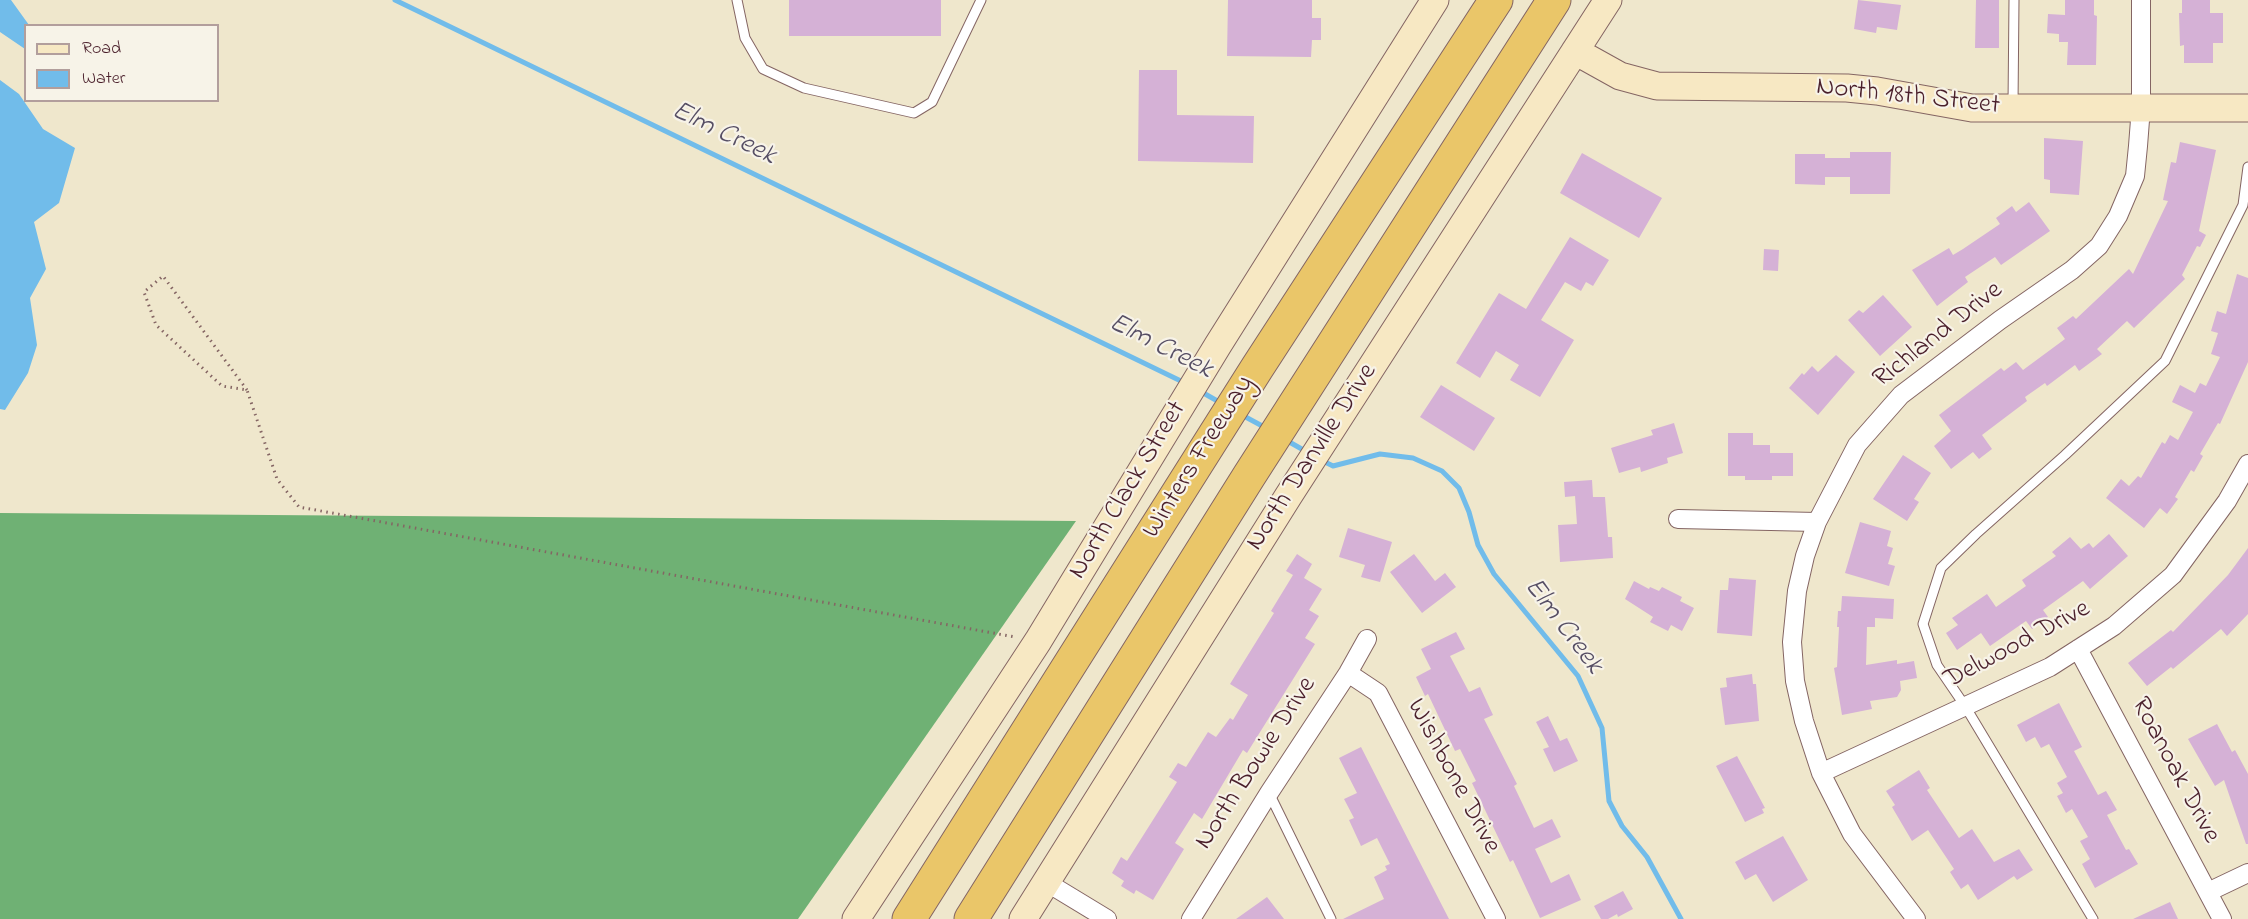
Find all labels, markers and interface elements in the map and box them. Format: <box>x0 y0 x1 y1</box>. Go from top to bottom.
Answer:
legend <box>24 24 219 102</box>
text: Road <box>82 36 121 62</box>
text: Water <box>82 66 125 92</box>
street label: North 18th Street <box>1814 72 2002 124</box>
water label: Elm Creek <box>665 95 781 175</box>
street label: Richland Drive <box>1868 275 2010 397</box>
water label: Elm Creek <box>1103 308 1217 388</box>
street label: North Danville Drive <box>1240 358 1386 558</box>
street label: Winters Freeway <box>1137 371 1263 545</box>
street label: North Clack Street <box>1063 396 1195 586</box>
water label: Elm Creek <box>1515 572 1609 682</box>
street label: Delwood Drive <box>1940 594 2096 698</box>
street label: North Bowie Drive <box>1189 672 1325 856</box>
street label: Roanoak Drive <box>2122 693 2226 849</box>
street label: Wishbone Drive <box>1398 694 1506 860</box>

